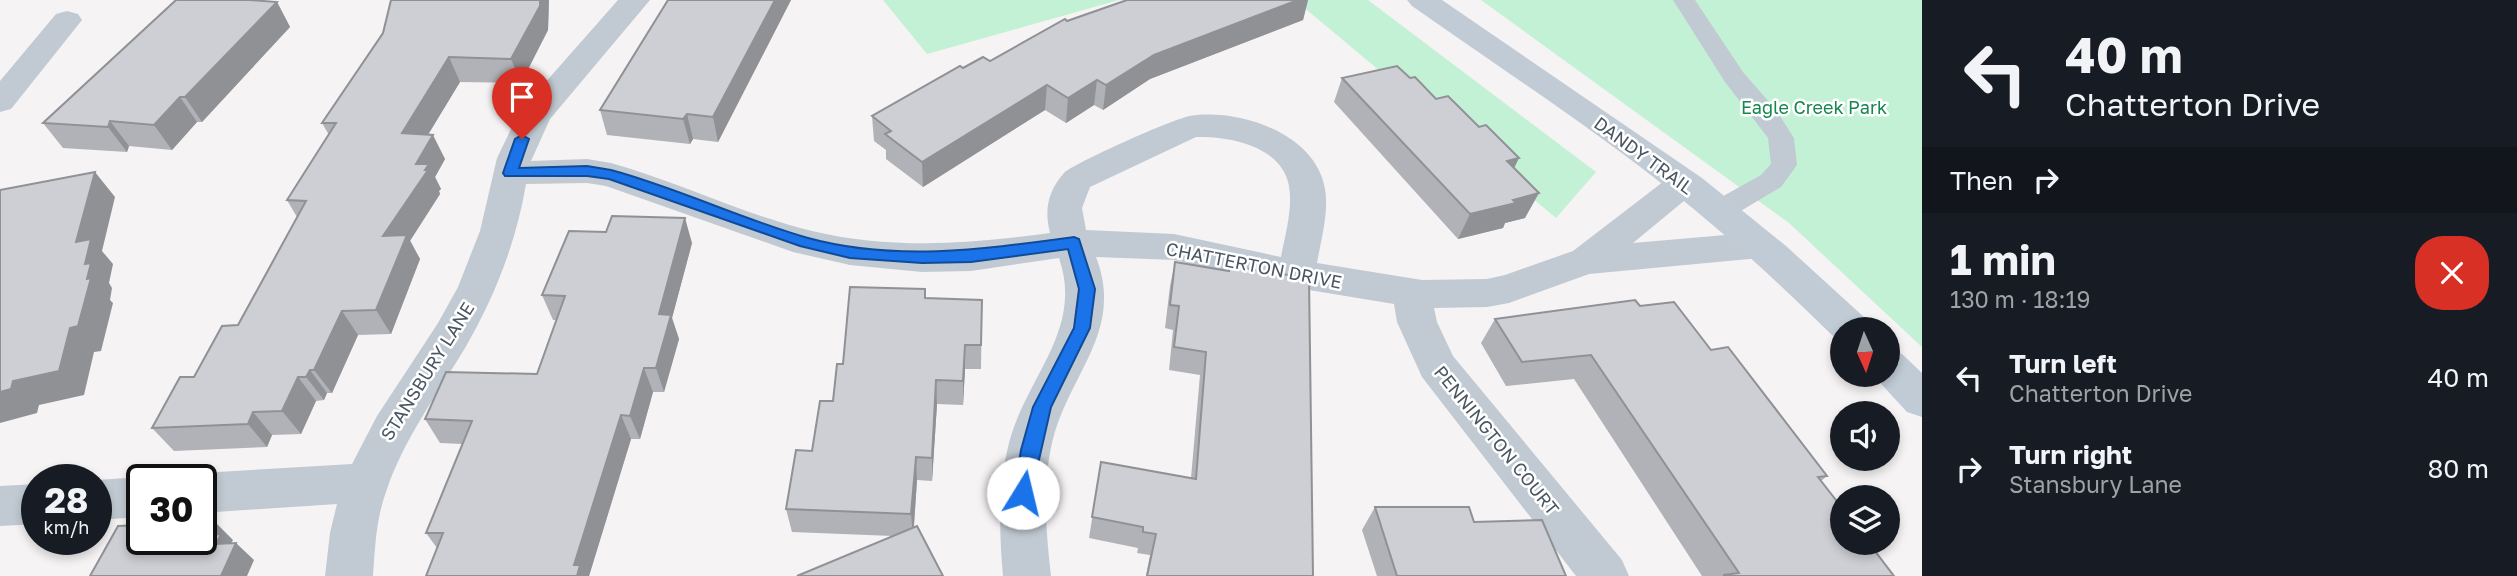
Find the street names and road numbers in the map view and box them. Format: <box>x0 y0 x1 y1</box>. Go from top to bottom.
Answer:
street label: DANDY TRAIL <box>1590 112 1698 198</box>
street label: CHATTERTON DRIVE <box>1164 237 1344 293</box>
street label: STANSBURY LANE <box>376 298 478 444</box>
street label: PENNINGTON COURT <box>1430 361 1564 519</box>

